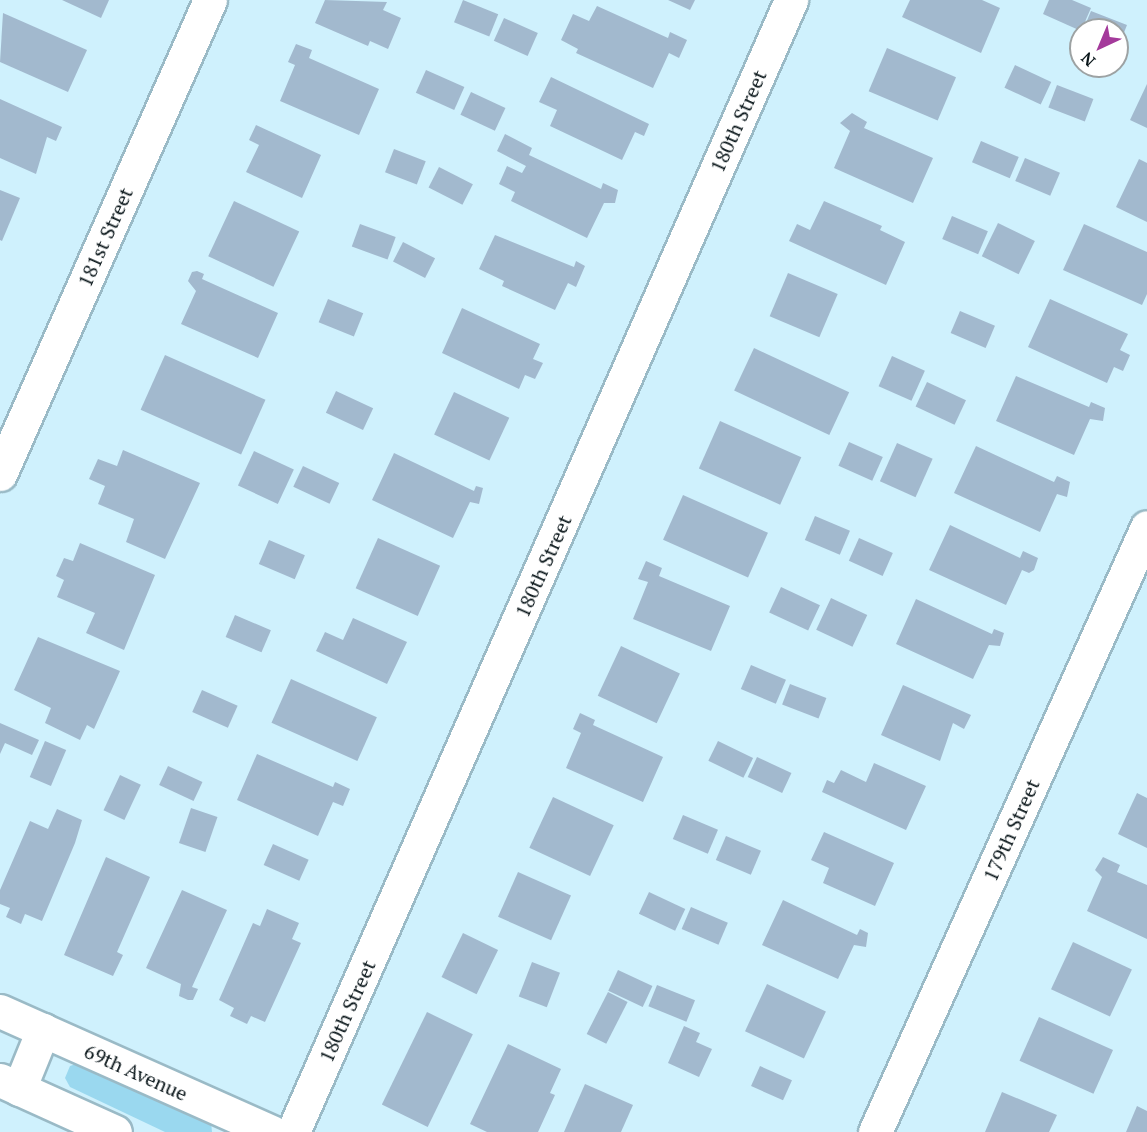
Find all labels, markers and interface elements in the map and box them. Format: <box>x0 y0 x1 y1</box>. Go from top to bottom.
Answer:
north arrow <box>1069 18 1129 78</box>
text: N <box>1076 47 1100 72</box>
street label: 180th Street <box>705 66 771 176</box>
street label: 181st Street <box>72 184 138 290</box>
street label: 180th Street <box>510 511 576 621</box>
street label: 179th Street <box>978 775 1044 885</box>
street label: 180th Street <box>314 956 380 1066</box>
street label: 69th Avenue <box>80 1039 192 1105</box>

